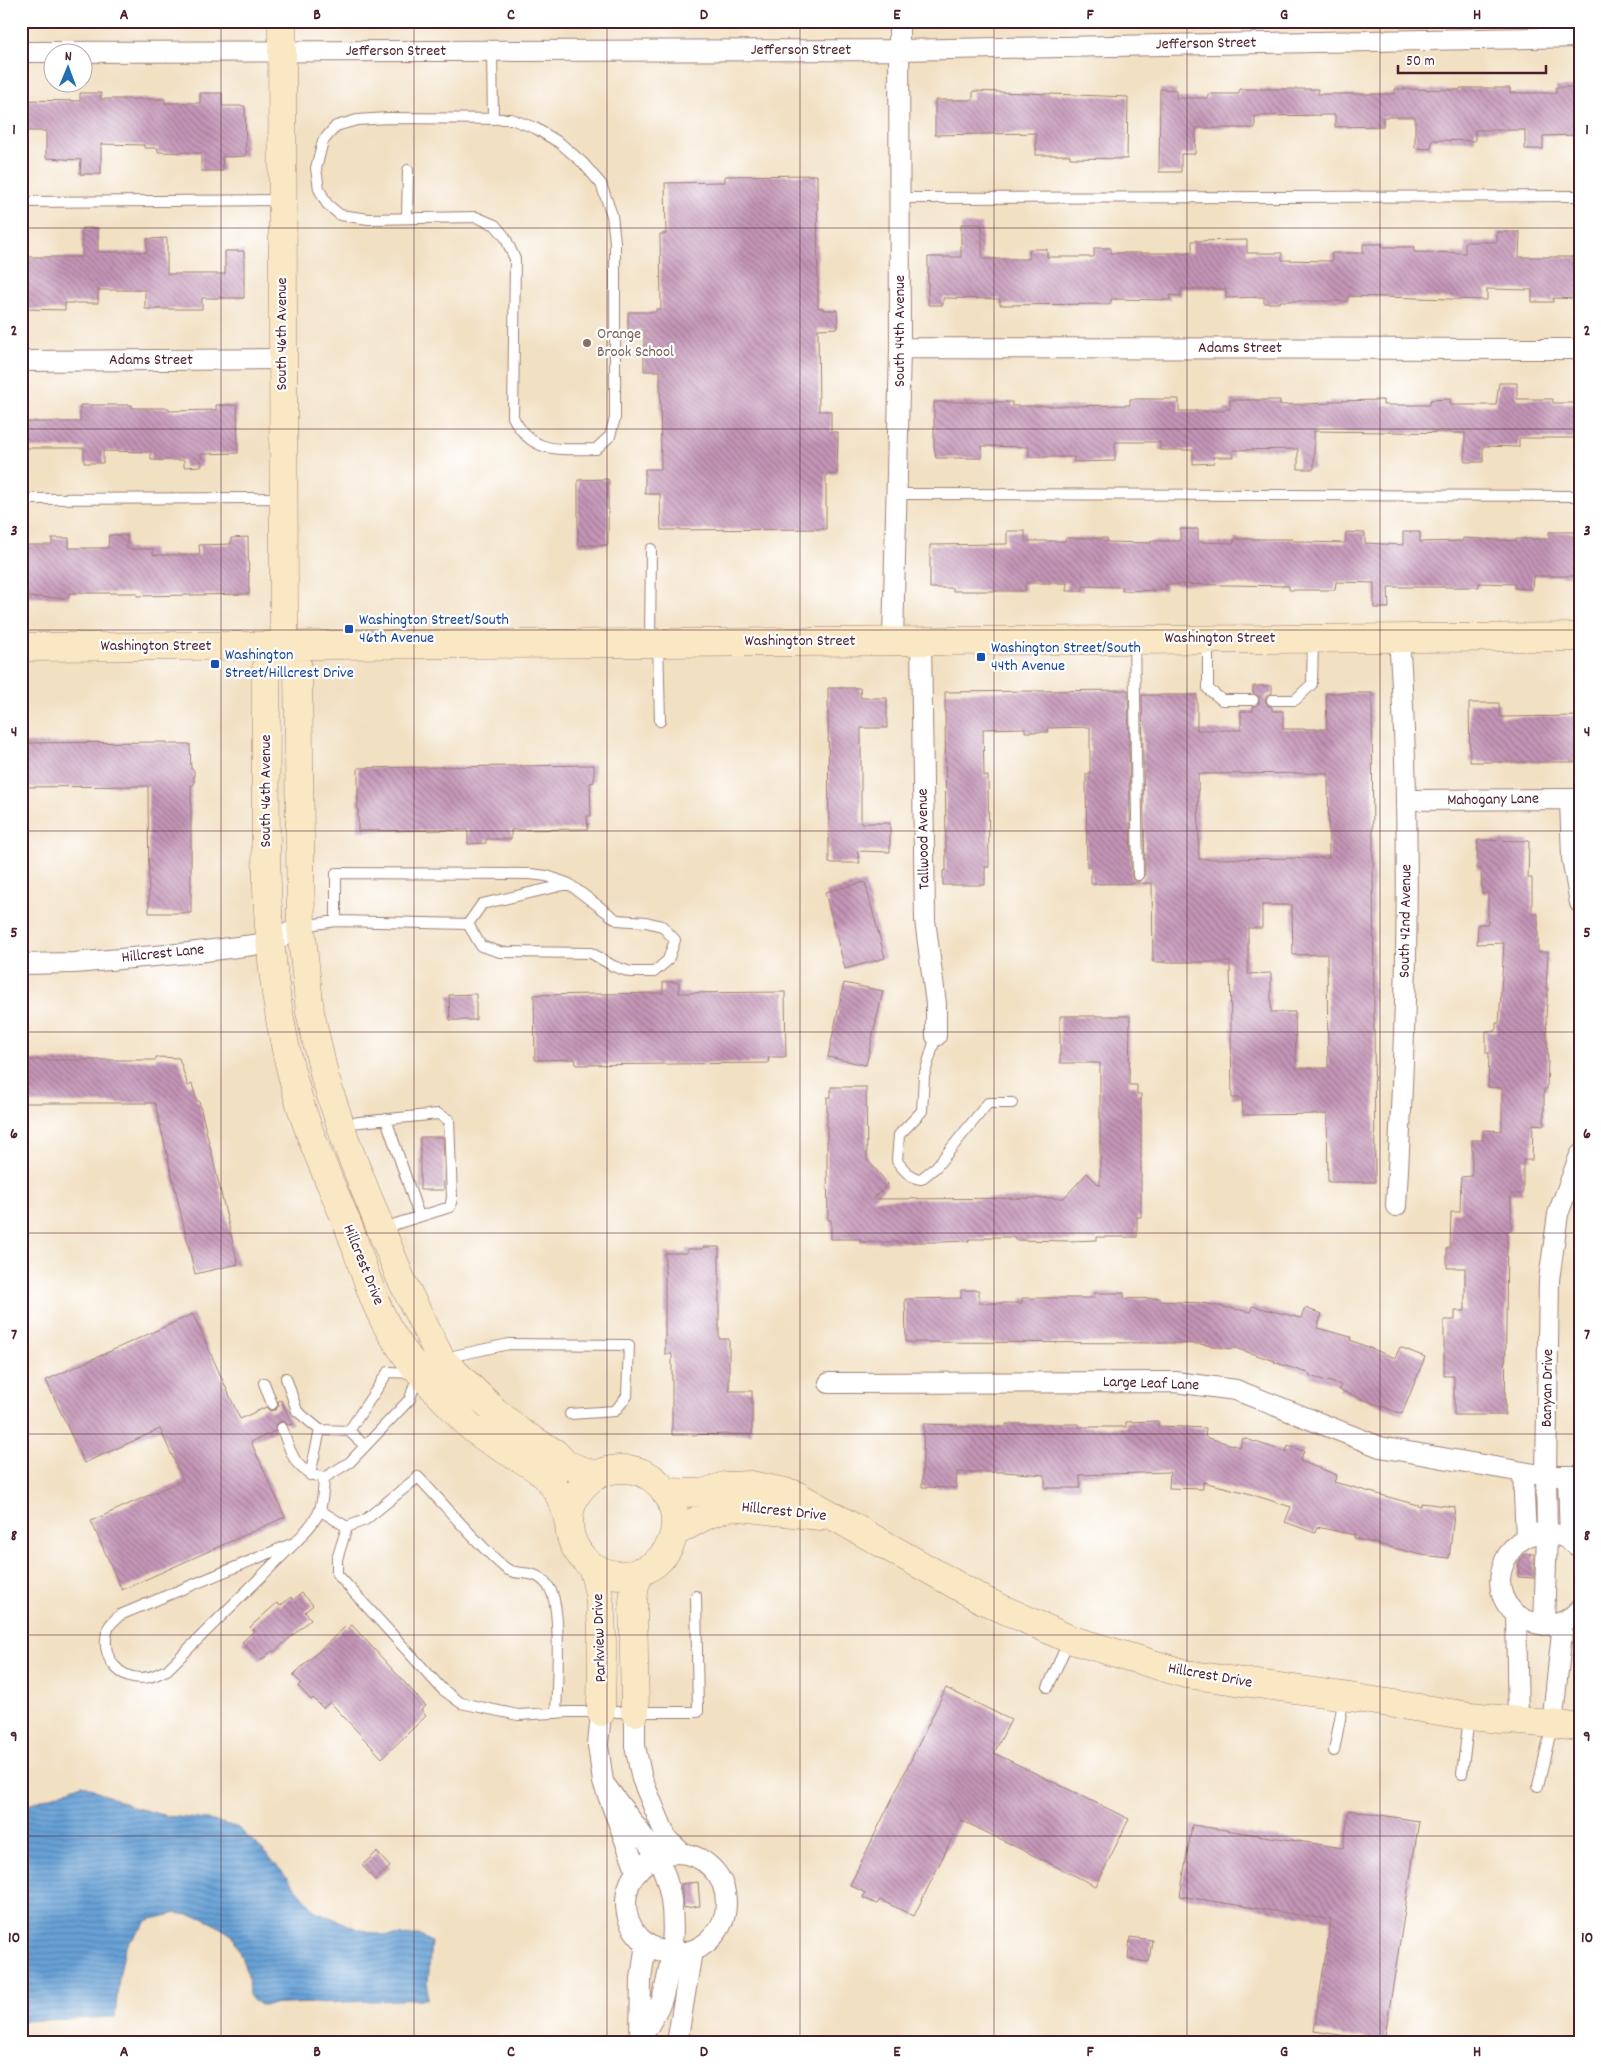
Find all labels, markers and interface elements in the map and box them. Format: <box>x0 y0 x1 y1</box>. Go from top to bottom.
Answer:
text: A <box>120 4 129 27</box>
text: B <box>313 4 321 27</box>
text: C <box>507 4 515 27</box>
text: D <box>700 4 709 27</box>
text: E <box>893 4 901 27</box>
text: F <box>1086 4 1094 27</box>
text: G <box>1280 4 1288 27</box>
text: H <box>1473 4 1481 27</box>
street label: Jefferson Street <box>1156 32 1257 56</box>
street label: Jefferson Street <box>751 39 851 62</box>
street label: Jefferson Street <box>346 40 446 63</box>
north arrow <box>42 42 92 92</box>
scale bar <box>1398 42 1546 74</box>
text: N <box>65 47 72 67</box>
text: 50 m <box>1406 51 1435 73</box>
text: 1 <box>12 119 16 142</box>
text: 1 <box>1585 119 1589 142</box>
street label: South 44th Avenue <box>889 275 912 387</box>
street label: South 46th Avenue <box>271 277 294 391</box>
text: 2 <box>11 320 18 343</box>
text: 2 <box>1584 320 1591 343</box>
place label: Orange Brook School <box>597 323 674 364</box>
marker: Orange Brook School <box>581 337 593 349</box>
street label: Adams Street <box>1198 337 1282 360</box>
street label: Adams Street <box>109 349 193 372</box>
text: 3 <box>10 520 18 543</box>
text: 3 <box>1583 520 1591 543</box>
place label: Washington Street/South 46th Avenue <box>359 609 509 650</box>
marker: Washington Street/South 46th Avenue <box>343 623 355 635</box>
street label: Washington Street <box>1164 627 1276 650</box>
street label: Washington Street <box>744 630 856 653</box>
street label: Washington Street <box>100 635 212 658</box>
place label: Washington Street/South 44th Avenue <box>991 637 1141 678</box>
place label: Washington Street/Hillcrest Drive <box>225 644 354 685</box>
marker: Washington Street/South 44th Avenue <box>975 651 987 663</box>
marker: Washington Street/Hillcrest Drive <box>209 658 221 670</box>
text: 4 <box>11 721 17 744</box>
text: 4 <box>1584 721 1590 744</box>
street label: South 46th Avenue <box>255 734 278 848</box>
street label: Tallwood Avenue <box>912 788 936 890</box>
street label: Mahogany Lane <box>1447 788 1539 812</box>
street label: South 42nd Avenue <box>1394 864 1418 978</box>
text: 5 <box>10 922 18 945</box>
text: 5 <box>1583 922 1591 945</box>
street label: Hillcrest Lane <box>121 938 205 970</box>
text: 6 <box>10 1123 18 1146</box>
text: 6 <box>1583 1123 1591 1146</box>
street label: Hillcrest Drive <box>336 1221 390 1309</box>
text: 7 <box>11 1324 17 1347</box>
text: 7 <box>1584 1324 1590 1347</box>
street label: Banyan Drive <box>1536 1349 1560 1427</box>
street label: Large Leaf Lane <box>1102 1371 1200 1397</box>
street label: Hillcrest Drive <box>740 1496 828 1528</box>
text: 8 <box>11 1525 18 1548</box>
text: 8 <box>1584 1525 1591 1548</box>
street label: Parkview Drive <box>587 1593 613 1683</box>
street label: Hillcrest Drive <box>1166 1657 1254 1695</box>
text: 9 <box>10 1726 18 1749</box>
text: 9 <box>1583 1726 1591 1749</box>
text: 10 <box>8 1927 20 1950</box>
text: 10 <box>1581 1927 1593 1950</box>
text: A <box>120 2041 129 2064</box>
text: B <box>313 2041 321 2064</box>
text: C <box>507 2041 515 2064</box>
text: D <box>700 2041 709 2064</box>
text: E <box>893 2041 901 2064</box>
text: F <box>1086 2041 1094 2064</box>
text: G <box>1280 2041 1288 2064</box>
text: H <box>1473 2041 1481 2064</box>

